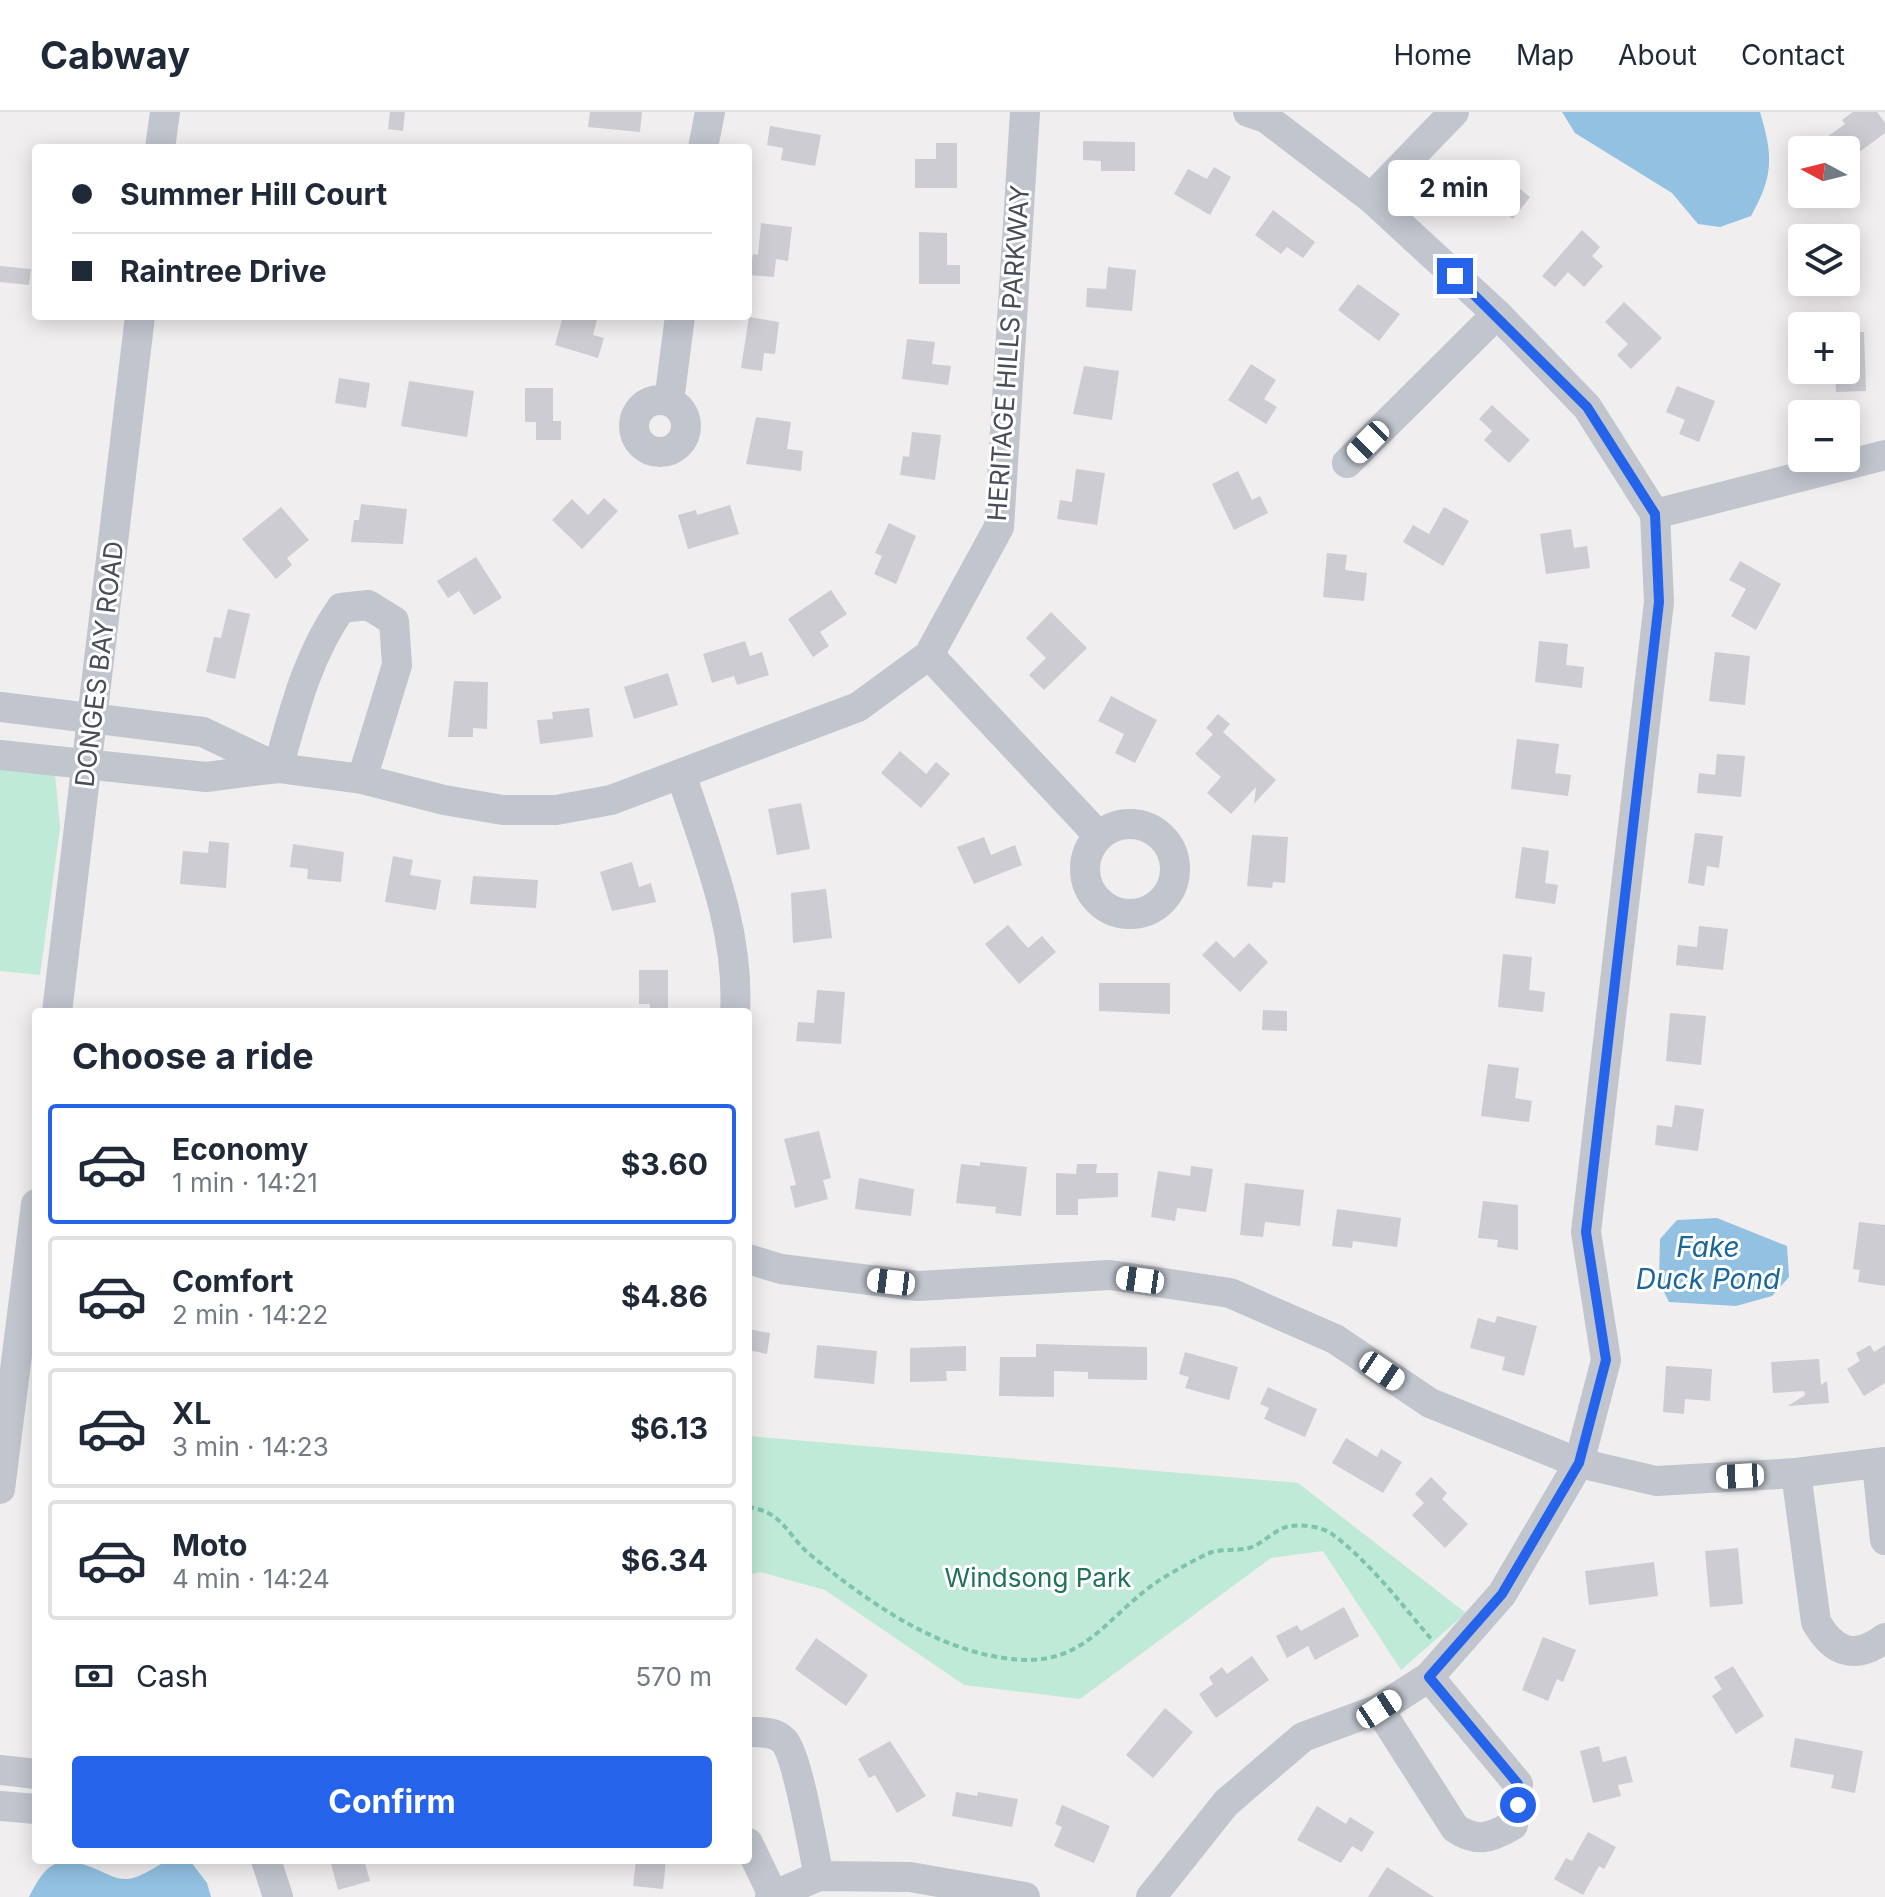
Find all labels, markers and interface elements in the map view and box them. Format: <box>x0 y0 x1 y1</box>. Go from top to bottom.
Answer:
text: Cabway <box>40 32 190 78</box>
text: Home <box>1393 38 1472 72</box>
text: Map <box>1516 38 1574 72</box>
text: About <box>1618 38 1697 72</box>
text: Contact <box>1741 38 1845 72</box>
north arrow <box>1788 136 1860 208</box>
map controls <box>1788 136 1860 472</box>
callout: 2 min <box>1389 160 1521 216</box>
text: 2 min <box>1419 172 1489 203</box>
text: Summer Hill Court <box>120 176 387 212</box>
street label: HERITAGE HILLS PARKWAY <box>981 184 1035 522</box>
button: layers <box>1788 224 1860 296</box>
text: Raintree Drive <box>120 253 327 289</box>
route end <box>1437 258 1473 294</box>
button: + <box>1788 312 1860 384</box>
button: − <box>1788 400 1860 472</box>
car <box>1343 417 1393 467</box>
street label: DONGES BAY ROAD <box>69 539 129 789</box>
text: Choose a ride <box>72 1034 314 1078</box>
icon: car <box>76 1128 148 1200</box>
text: Economy <box>172 1131 308 1167</box>
text: $3.60 <box>621 1146 708 1182</box>
text: 1 min · 14:21 <box>172 1167 318 1198</box>
water label: Fake Duck Pond <box>1636 1230 1781 1296</box>
icon: car <box>76 1260 148 1332</box>
text: Comfort <box>172 1263 293 1299</box>
car <box>1115 1265 1165 1295</box>
car <box>866 1267 916 1297</box>
text: $4.86 <box>621 1278 708 1314</box>
text: 2 min · 14:22 <box>172 1299 328 1330</box>
car <box>1355 1348 1409 1394</box>
icon: car <box>76 1392 148 1464</box>
text: XL <box>172 1395 211 1431</box>
text: $6.13 <box>630 1410 708 1446</box>
text: 3 min · 14:23 <box>172 1431 329 1462</box>
car <box>1715 1463 1765 1489</box>
icon: car <box>76 1524 148 1596</box>
text: Moto <box>172 1527 247 1563</box>
text: $6.34 <box>621 1542 708 1578</box>
park label: Windsong Park <box>945 1562 1131 1593</box>
text: 4 min · 14:24 <box>172 1563 330 1594</box>
icon: cash <box>72 1654 116 1698</box>
text: Cash <box>136 1658 208 1694</box>
text: 570 m <box>635 1661 712 1692</box>
car <box>1352 1686 1406 1732</box>
button: Confirm <box>72 1756 712 1848</box>
route start <box>1500 1787 1536 1823</box>

